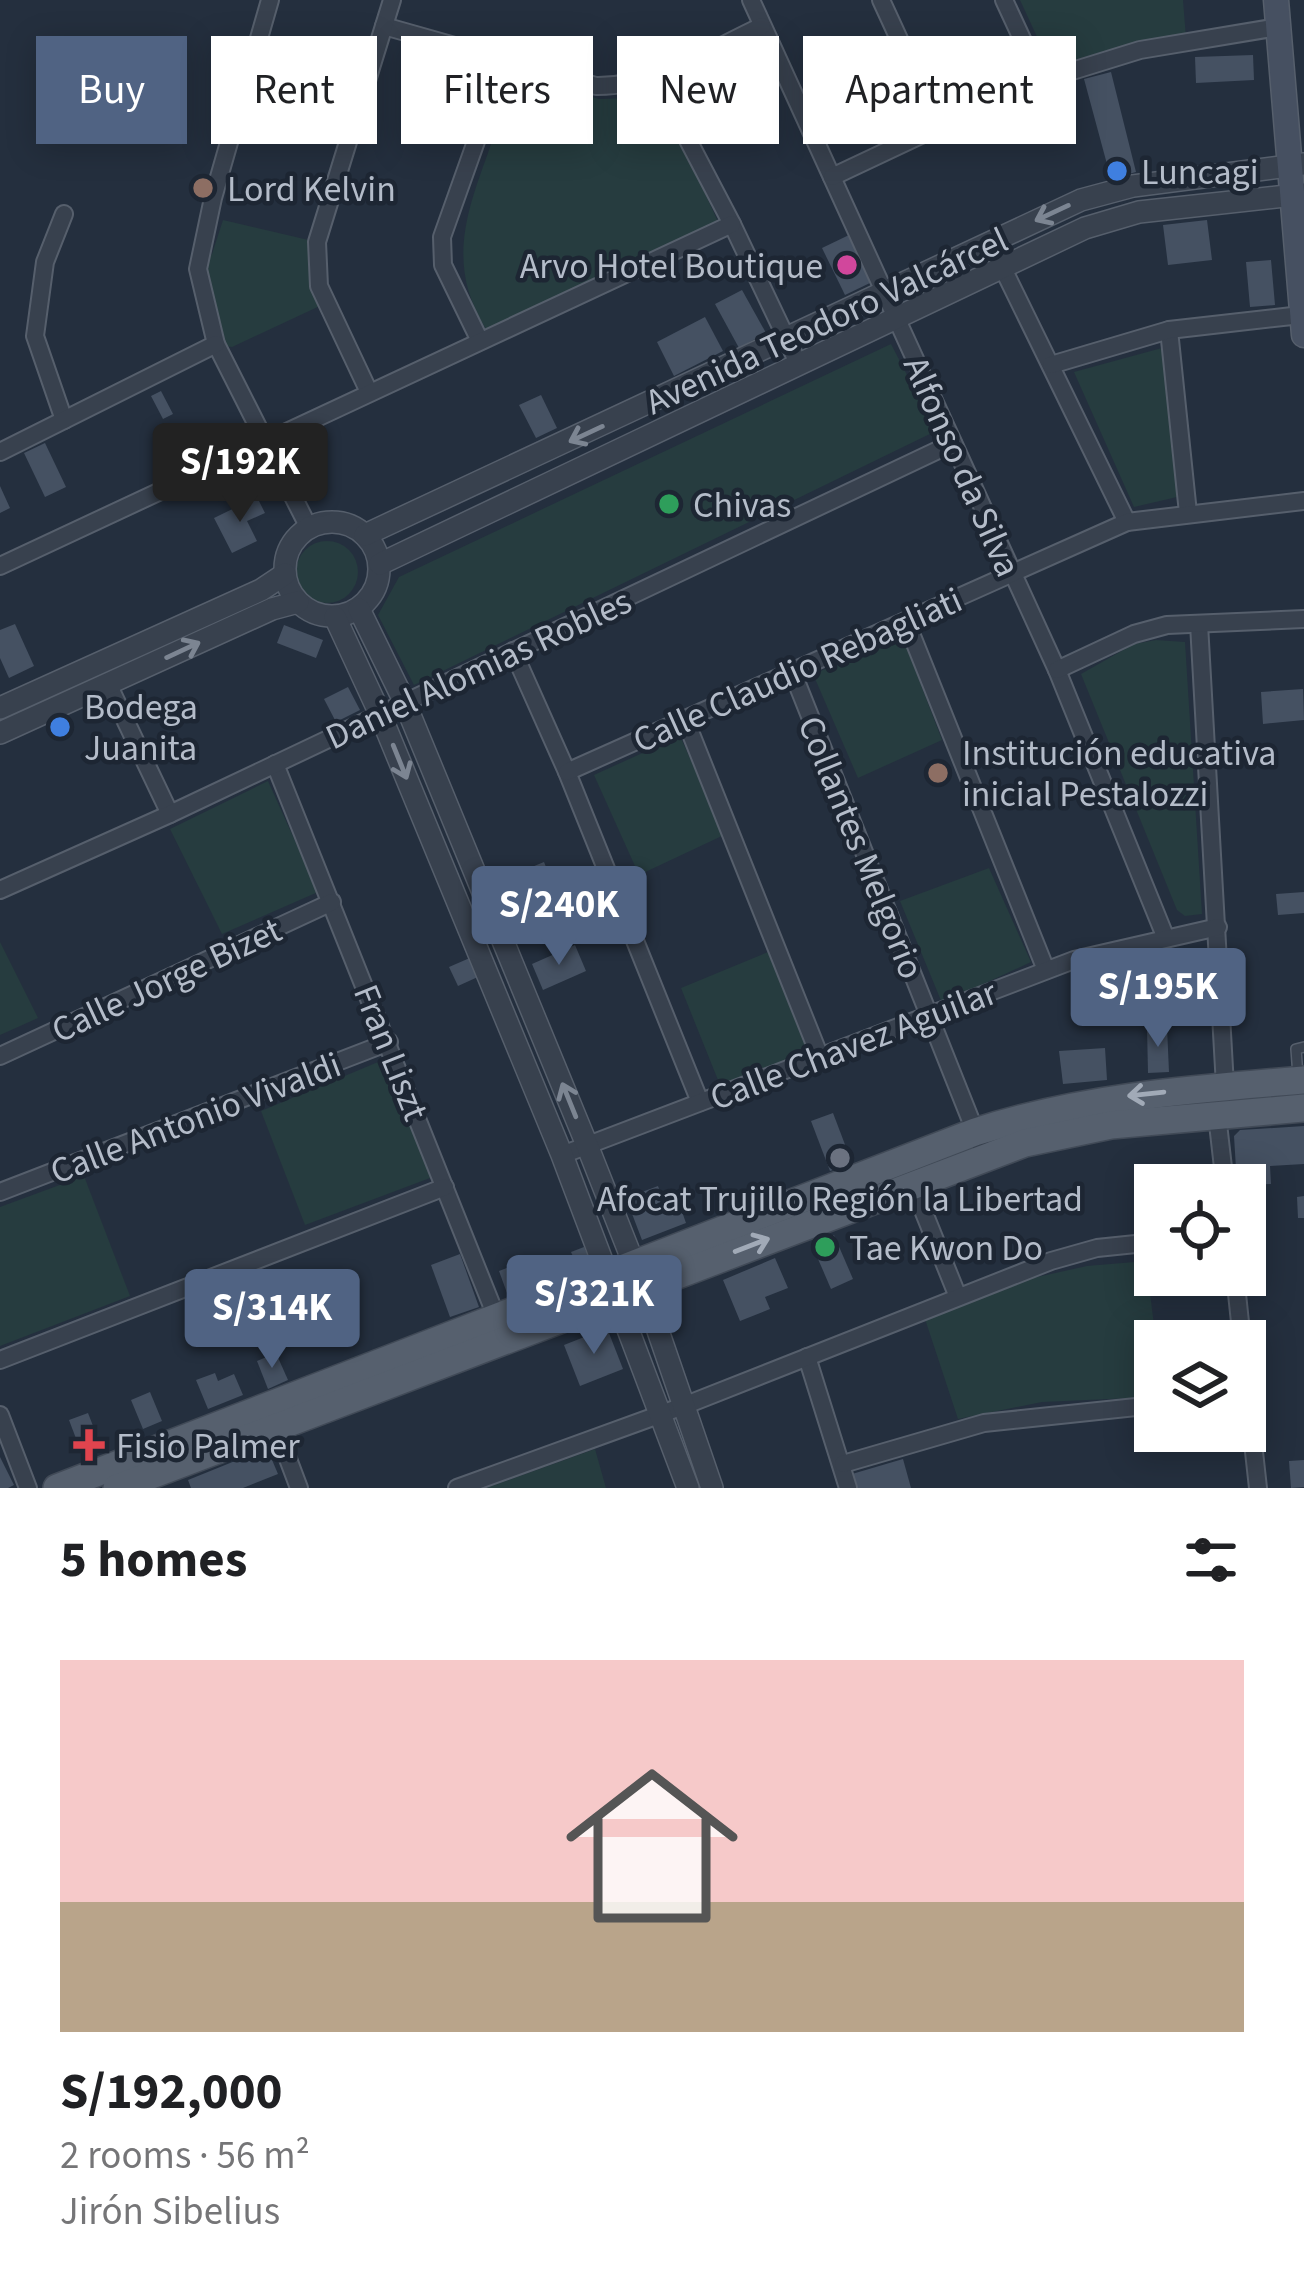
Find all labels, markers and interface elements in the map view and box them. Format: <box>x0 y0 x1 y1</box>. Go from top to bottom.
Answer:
chip: Buy <box>36 36 187 144</box>
chip: Rent <box>211 36 377 144</box>
chip: Filters <box>401 36 593 144</box>
chip: New <box>617 36 779 144</box>
chip: Apartment <box>803 36 1076 144</box>
place label: Luncagi <box>1141 147 1259 198</box>
marker: Luncagi <box>1104 158 1130 184</box>
place label: Lord Kelvin <box>227 164 396 215</box>
marker: Lord Kelvin <box>190 175 216 201</box>
one-way arrow <box>1035 204 1071 226</box>
street label: Avenida Teodoro Valcárcel <box>637 215 1016 428</box>
place label: Arvo Hotel Boutique <box>520 241 823 292</box>
marker: Arvo Hotel Boutique <box>834 252 860 278</box>
street label: Alfonso da Silva <box>890 348 1033 585</box>
pin: S/192K <box>142 423 338 525</box>
one-way arrow <box>569 424 605 446</box>
text: S/192K <box>180 434 300 490</box>
place label: Chivas <box>693 480 791 531</box>
marker: Chivas <box>656 491 682 517</box>
street label: Calle Claudio Rebagliati <box>625 575 970 766</box>
street label: Daniel Alomias Robles <box>317 576 640 763</box>
one-way arrow <box>164 637 200 659</box>
place label: Bodega Juanita <box>84 682 198 774</box>
street label: Collantes Melgorio <box>785 709 937 987</box>
marker: Bodega Juanita <box>47 714 73 740</box>
place label: Institución educativa inicial Pestalozzi <box>962 728 1276 820</box>
one-way arrow <box>391 742 412 779</box>
marker: Institución educativa inicial Pestalozzi <box>925 760 951 786</box>
pin: S/240K <box>461 866 657 968</box>
text: S/240K <box>499 877 619 933</box>
street label: Calle Jorge Bizet <box>43 905 290 1056</box>
pin: S/195K <box>1060 948 1256 1050</box>
text: S/195K <box>1098 959 1218 1015</box>
street label: Calle Chavez Aguilar <box>703 967 1005 1124</box>
street label: Fran Liszt <box>340 977 441 1128</box>
street label: Calle Antonio Vivaldi <box>43 1040 348 1197</box>
one-way arrow <box>557 1083 578 1120</box>
one-way arrow <box>1127 1083 1166 1106</box>
marker: Afocat Trujillo Región la Libertad <box>827 1145 853 1171</box>
map controls <box>1134 1164 1266 1452</box>
button: locate <box>1134 1164 1266 1296</box>
place label: Afocat Trujillo Región la Libertad <box>597 1174 1083 1225</box>
place label: Tae Kwon Do <box>849 1223 1043 1274</box>
one-way arrow <box>733 1233 770 1254</box>
marker: Tae Kwon Do <box>812 1234 838 1260</box>
pin: S/321K <box>496 1255 692 1357</box>
text: S/321K <box>534 1266 654 1322</box>
pin: S/314K <box>174 1269 370 1371</box>
text: S/314K <box>212 1280 332 1336</box>
button: layers <box>1134 1320 1266 1452</box>
place label: Fisio Palmer <box>116 1421 300 1472</box>
marker: Fisio Palmer <box>73 1429 105 1461</box>
text: 5 homes <box>60 1524 247 1596</box>
icon: filters <box>1178 1527 1244 1593</box>
icon: home <box>544 1738 760 1954</box>
text: S/192,000 <box>60 2056 283 2128</box>
text: 2 rooms · 56 m² <box>60 2128 310 2184</box>
text: Jirón Sibelius <box>60 2184 280 2240</box>

